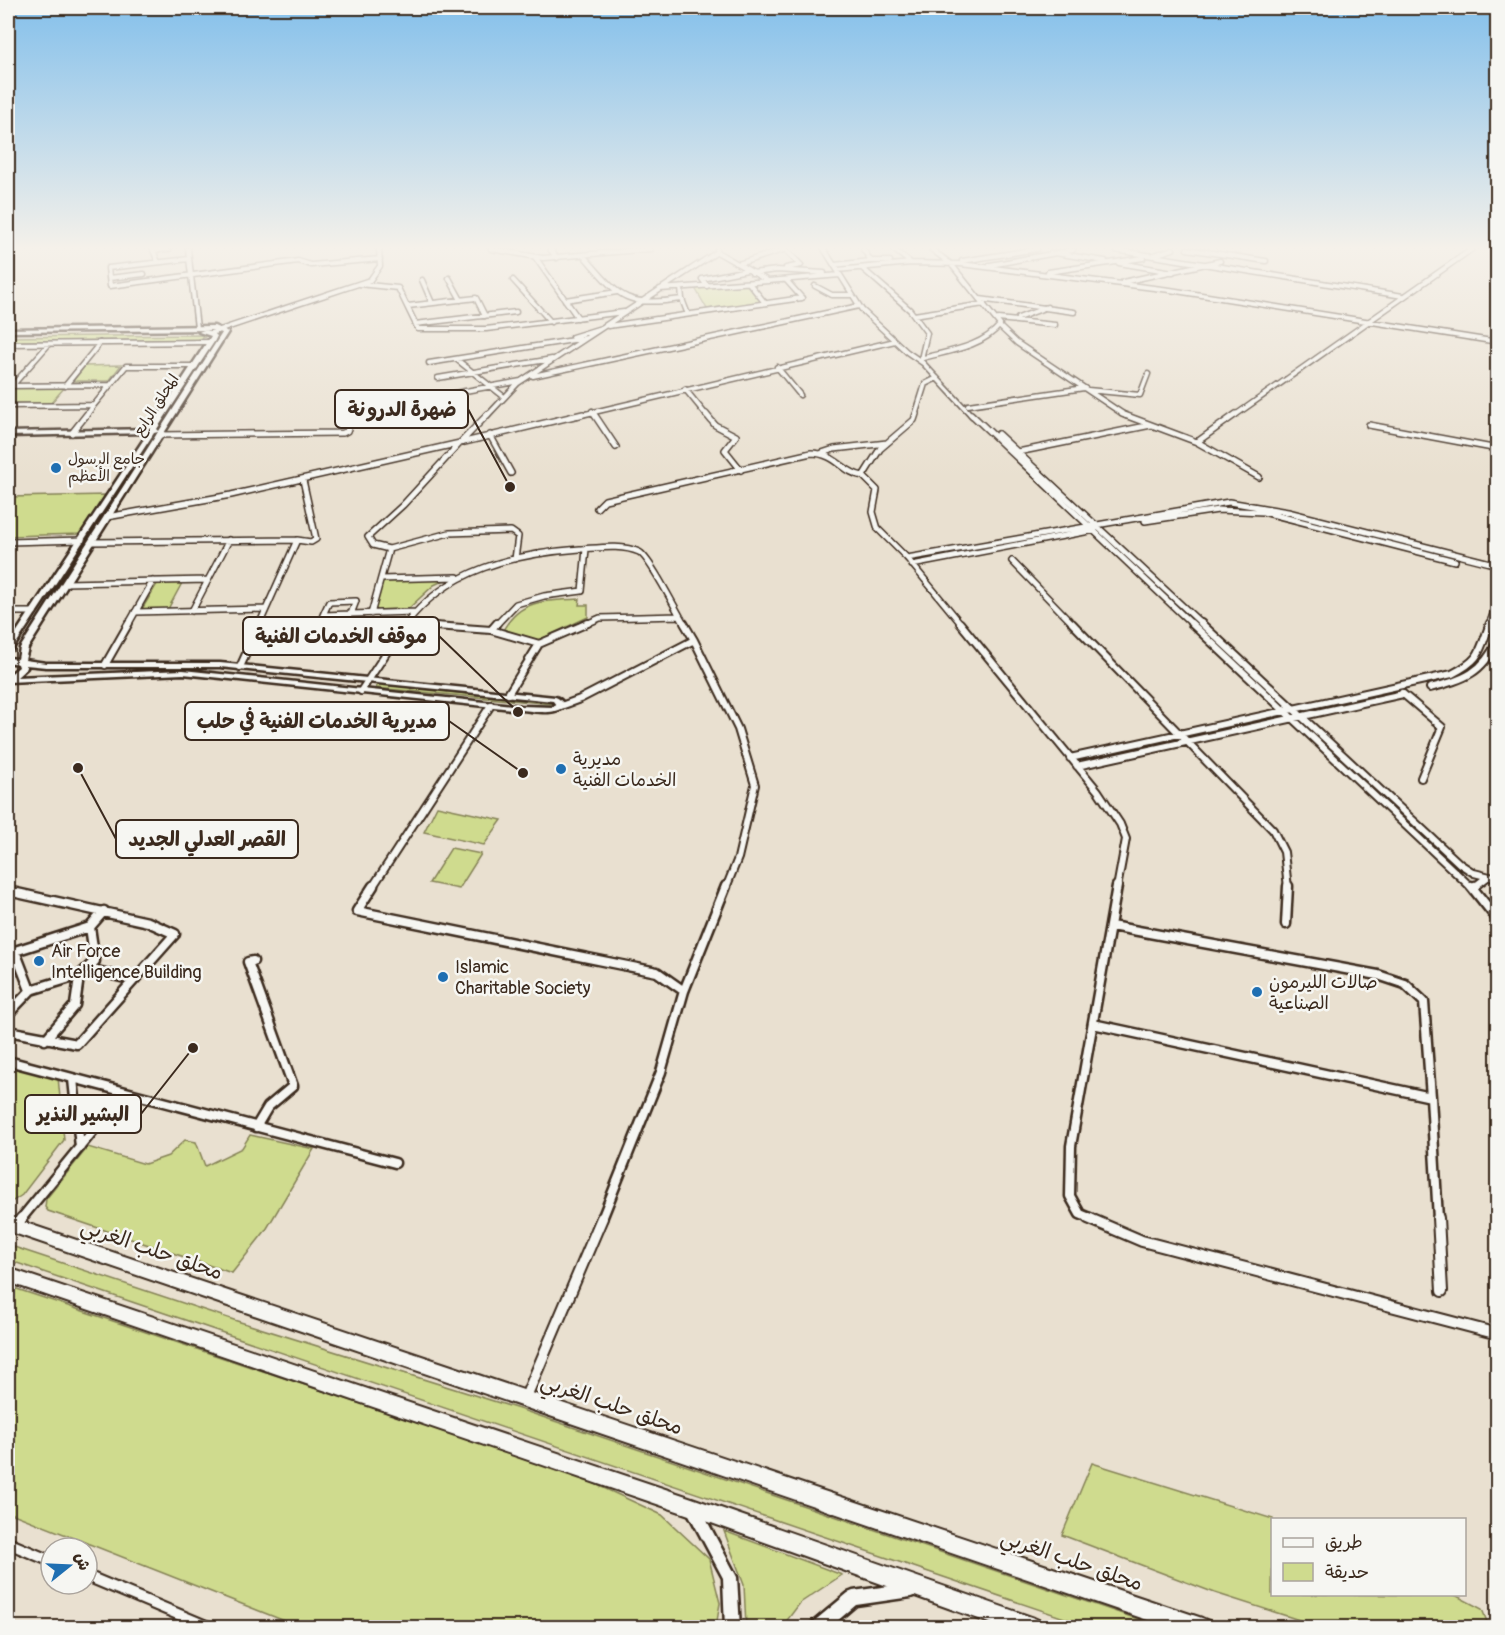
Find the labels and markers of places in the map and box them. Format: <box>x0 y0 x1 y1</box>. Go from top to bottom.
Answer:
callout: ضهرة الدرونة <box>335 390 468 428</box>
place label: جامع الرسول الأعظم <box>68 450 145 488</box>
marker: جامع الرسول الأعظم <box>49 461 63 475</box>
callout: موقف الخدمات الفنية <box>243 617 439 655</box>
callout: مديرية الخدمات الفنية في حلب <box>185 702 449 740</box>
place label: مديرية الخدمات الفنية <box>573 748 676 792</box>
marker: مديرية الخدمات الفنية <box>554 762 568 776</box>
callout: القصر العدلي الجديد <box>116 820 298 858</box>
place label: Air Force Intelligence Building <box>51 940 201 984</box>
marker: Air Force Intelligence Building <box>32 954 46 968</box>
place label: Islamic Charitable Society <box>455 956 591 1000</box>
marker: Islamic Charitable Society <box>436 970 450 984</box>
place label: صالات الليرمون الصناعية <box>1269 971 1378 1015</box>
marker: صالات الليرمون الصناعية <box>1250 985 1264 999</box>
callout: البشير النذير <box>25 1095 141 1133</box>

